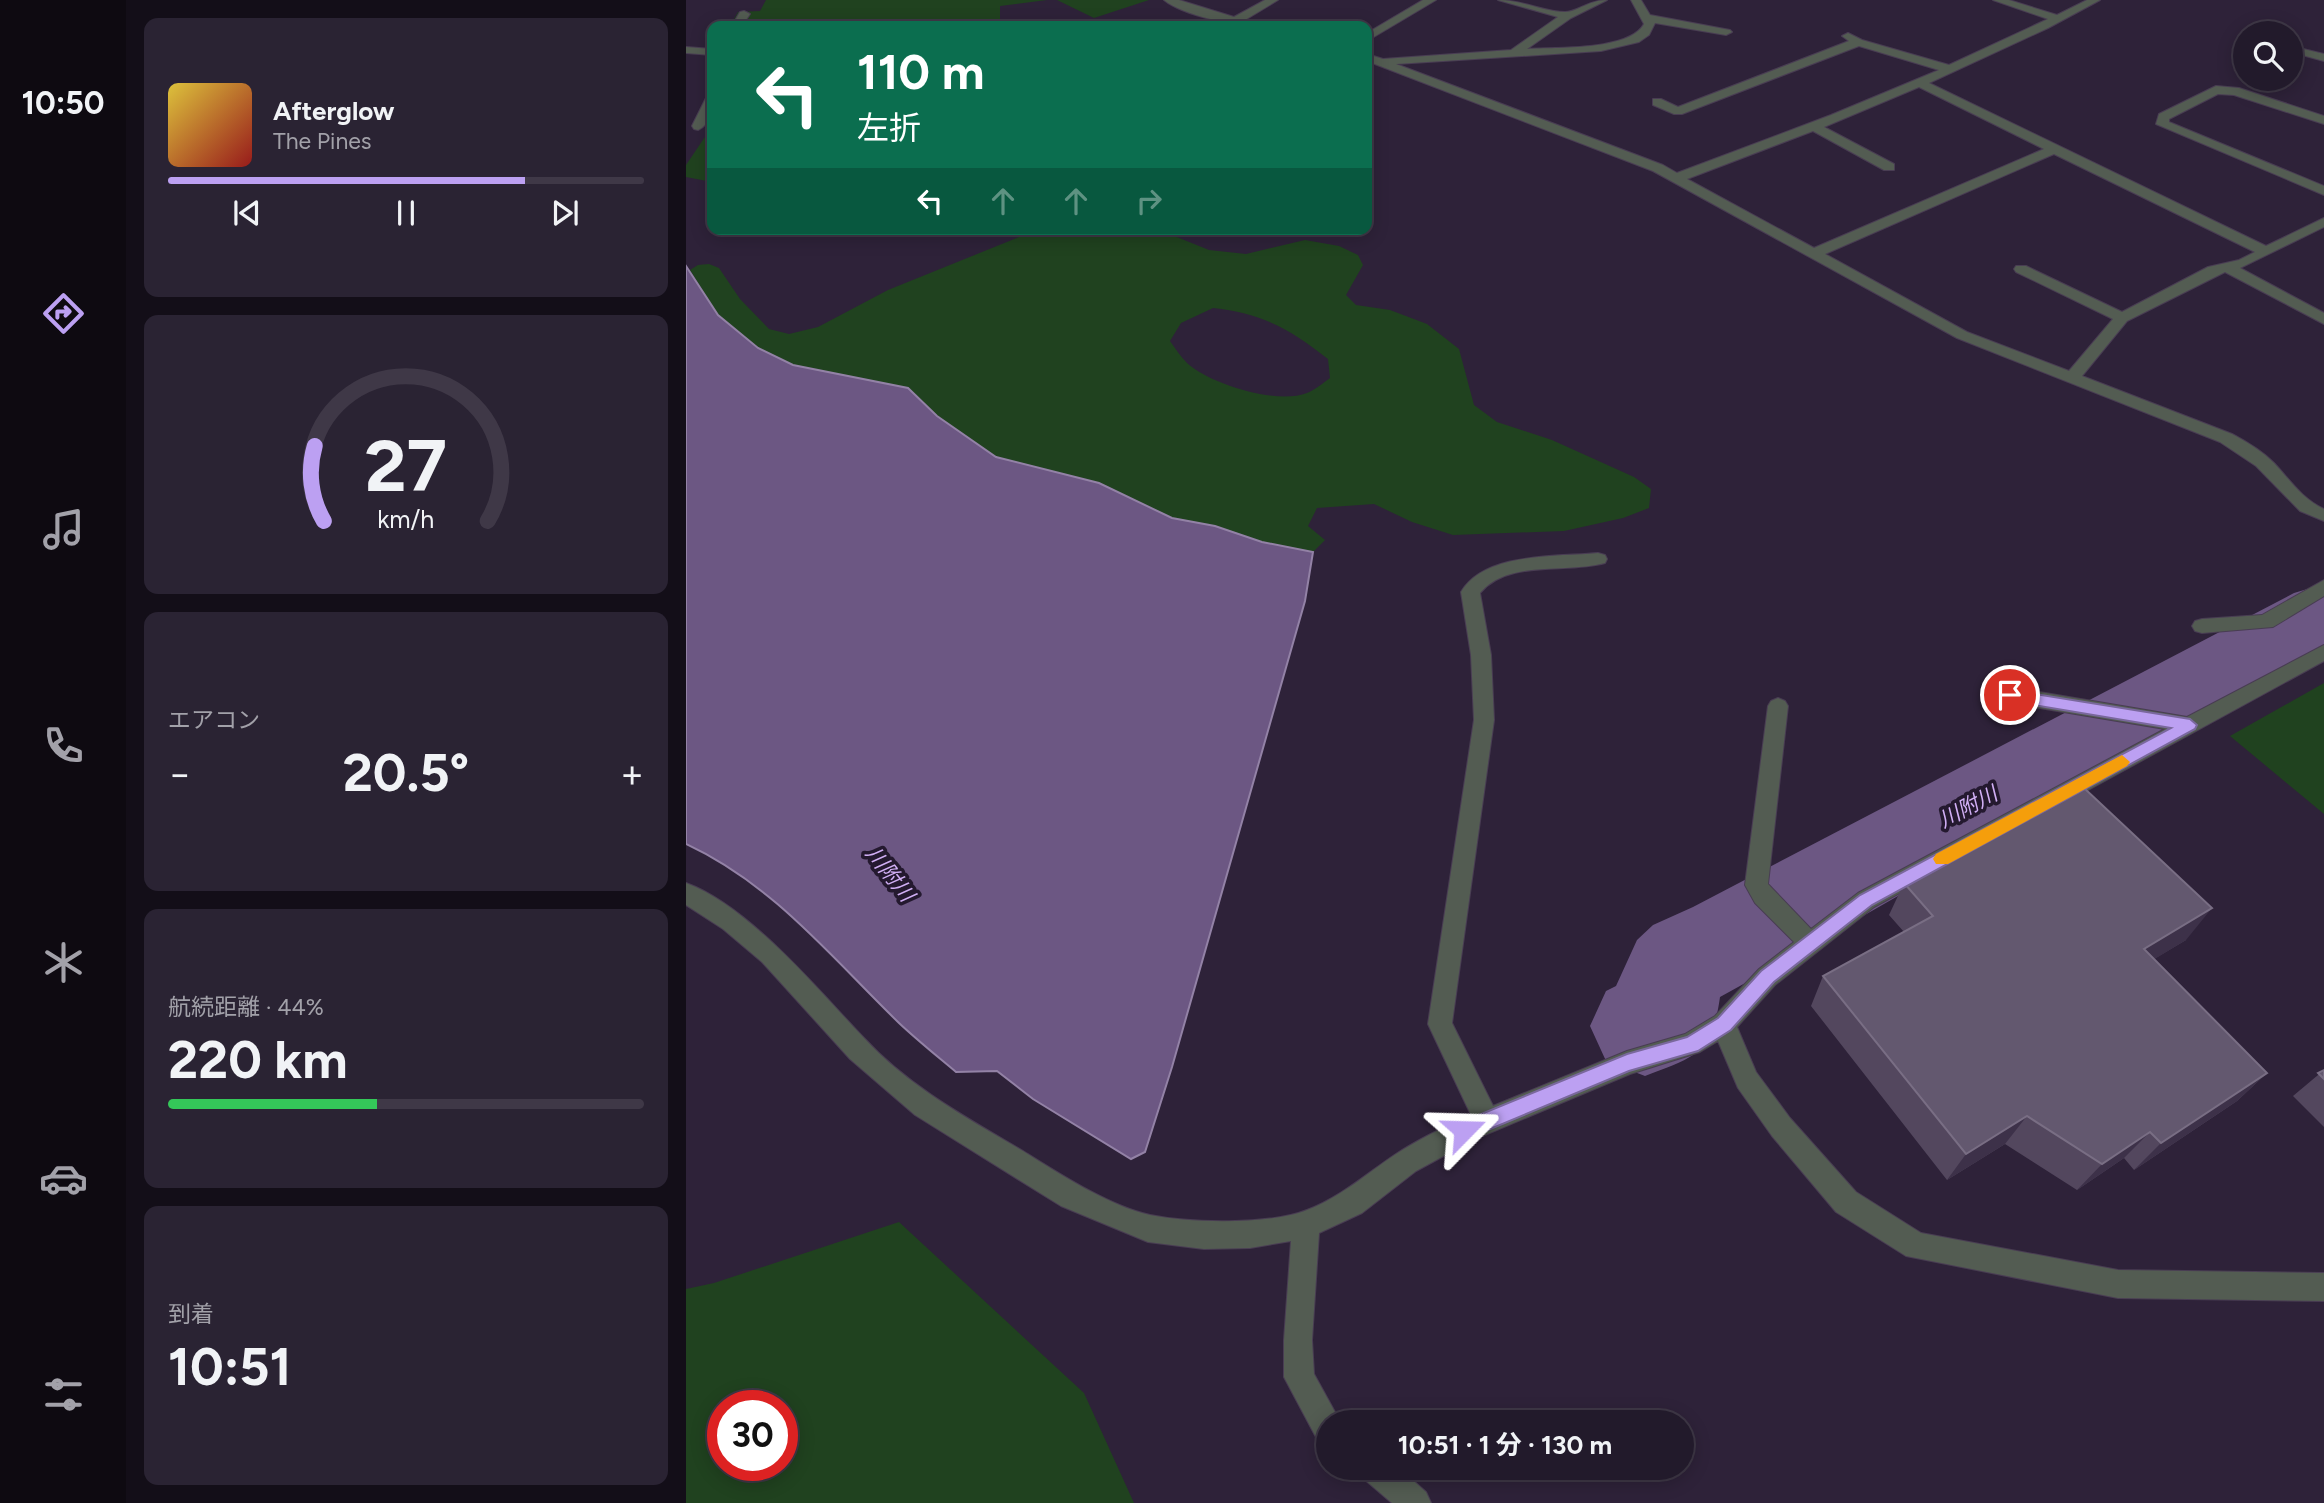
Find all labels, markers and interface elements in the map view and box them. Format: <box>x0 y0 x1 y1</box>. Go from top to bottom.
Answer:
map controls <box>2233 21 2303 91</box>
button: search <box>2233 21 2303 91</box>
text: 110 m <box>857 42 985 101</box>
icon: left <box>742 49 833 140</box>
text: 10:50 <box>21 84 105 122</box>
text: Afterglow <box>273 95 395 127</box>
text: 左折 <box>857 109 921 147</box>
text: The Pines <box>273 127 372 155</box>
icon: left <box>911 182 949 220</box>
icon: ahead <box>984 182 1022 220</box>
icon: ahead <box>1057 182 1095 220</box>
icon: right <box>1130 182 1168 220</box>
icon: previous <box>228 194 266 232</box>
icon: pause <box>387 194 425 232</box>
icon: next <box>546 194 584 232</box>
icon: directions <box>39 289 88 338</box>
text: 27 <box>365 422 447 509</box>
text: km/h <box>377 503 435 533</box>
icon: music <box>39 505 88 554</box>
pin <box>1980 665 2040 725</box>
icon: arrive <box>1991 676 2029 714</box>
text: エアコン <box>168 706 260 734</box>
icon: phone <box>39 721 88 770</box>
text: 20.5° <box>343 742 469 804</box>
text: − <box>168 751 192 797</box>
text: + <box>620 751 644 797</box>
water label: 川附川 <box>1934 780 2003 832</box>
water label: 川附川 <box>861 841 921 908</box>
icon: climate <box>39 938 88 987</box>
text: 航続距離 · 44% <box>168 993 324 1021</box>
text: 220 km <box>168 1029 348 1091</box>
position arrow <box>1427 1093 1501 1167</box>
icon: car <box>39 1154 88 1203</box>
text: 到着 <box>168 1300 214 1328</box>
text: 10:51 <box>168 1336 291 1398</box>
icon: filters <box>39 1370 88 1419</box>
speed limit sign: 30 <box>707 1390 798 1481</box>
text: 10:51 · 1 分 · 130 m <box>1398 1429 1612 1461</box>

